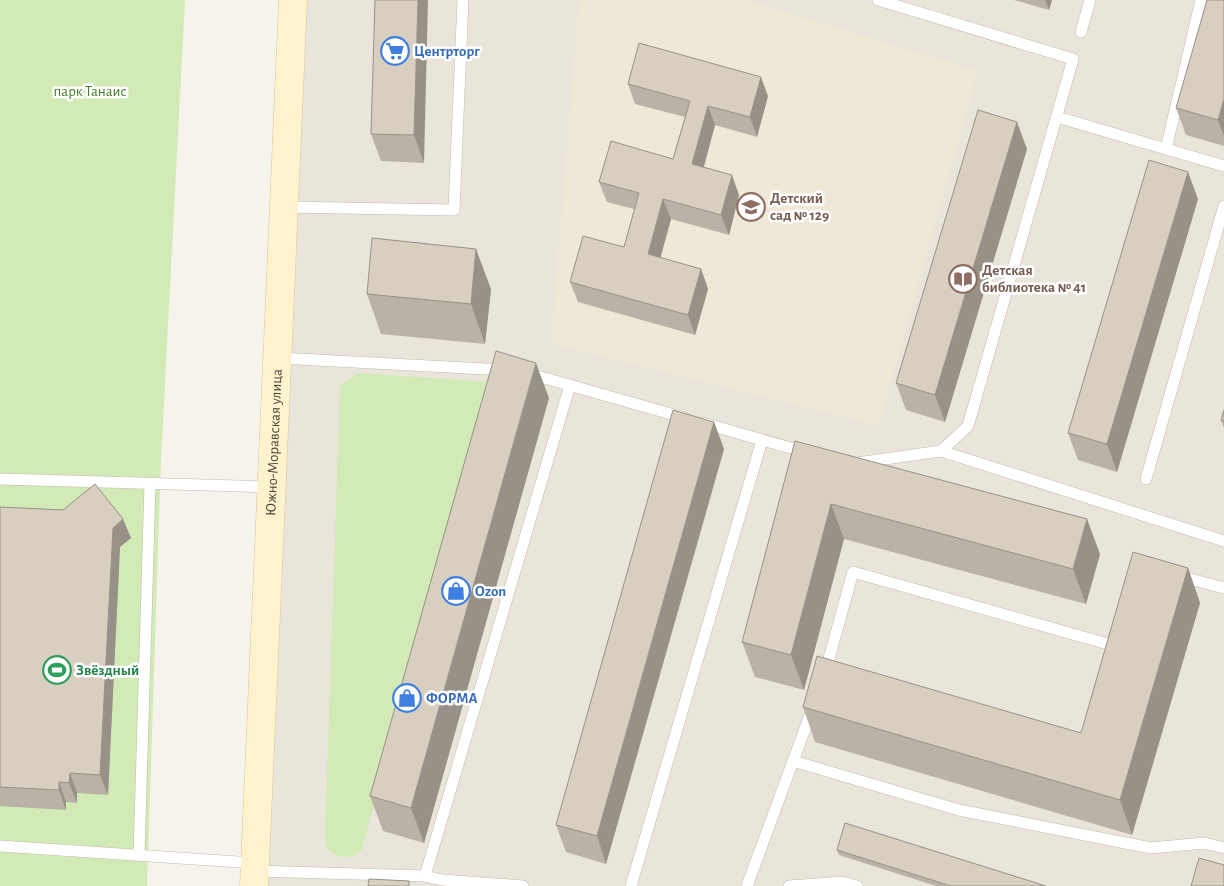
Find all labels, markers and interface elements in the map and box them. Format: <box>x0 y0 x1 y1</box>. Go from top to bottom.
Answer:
supermarket icon: Центрторг <box>380 36 410 66</box>
place label: Центрторг <box>414 44 480 59</box>
park label: парк Танаис <box>53 84 127 99</box>
place label: Детский сад № 129 <box>770 191 829 223</box>
school or university icon: Детский сад № 129 <box>736 192 766 222</box>
place label: Детская библиотека № 41 <box>982 263 1086 295</box>
library icon: Детская библиотека № 41 <box>948 264 978 294</box>
street label: Южно-Моравская улица <box>263 368 285 516</box>
shop icon: Ozon <box>441 576 471 606</box>
place label: Ozon <box>475 584 506 599</box>
sports icon: Звёздный <box>42 655 72 685</box>
place label: Звёздный <box>76 663 139 678</box>
shop icon: ФОРМА <box>392 683 422 713</box>
place label: ФОРМА <box>426 691 478 706</box>

